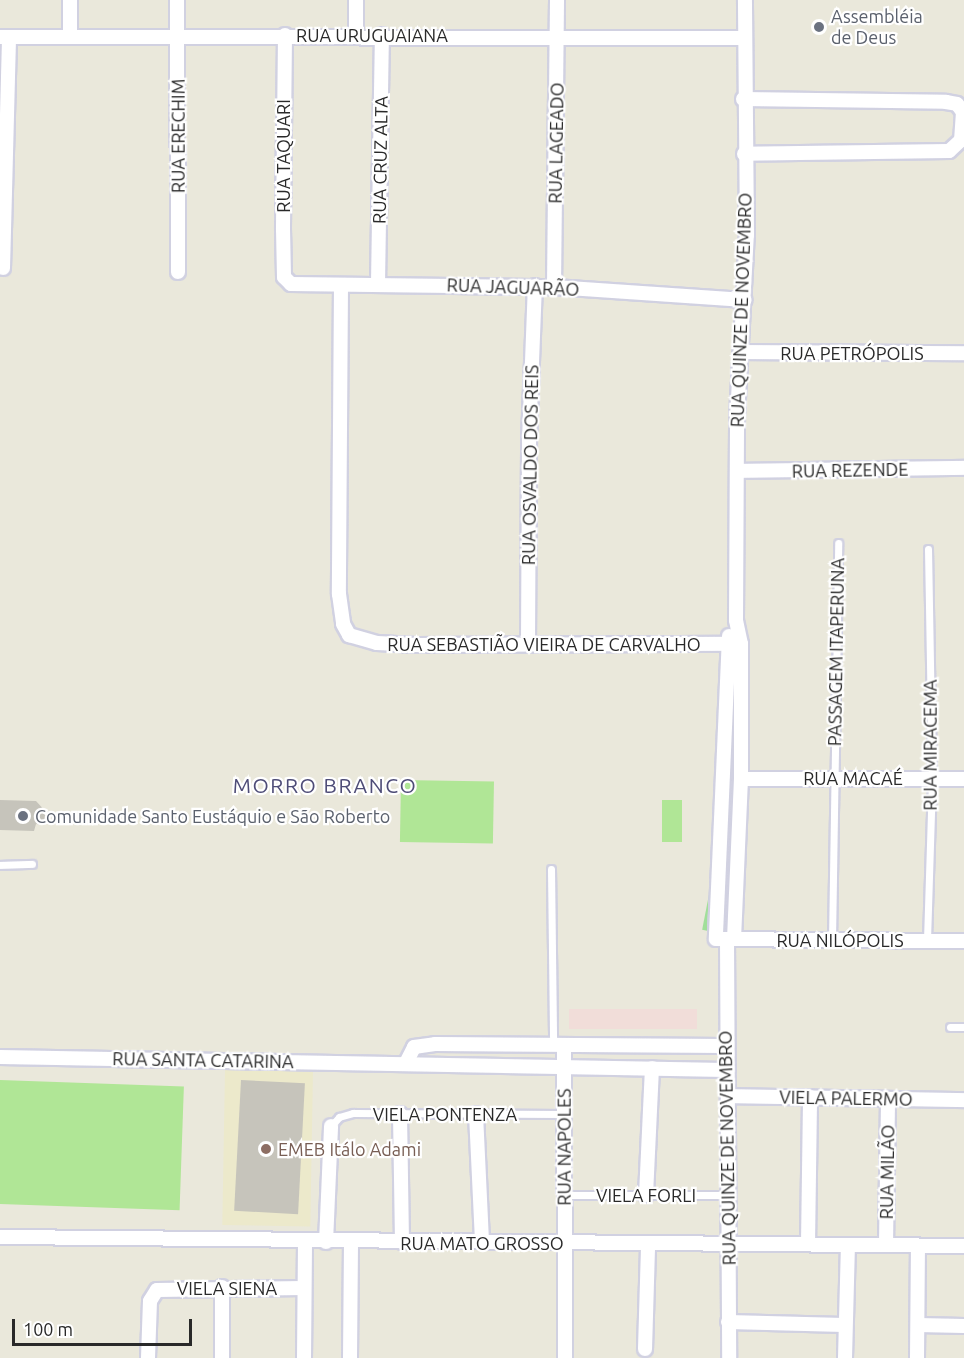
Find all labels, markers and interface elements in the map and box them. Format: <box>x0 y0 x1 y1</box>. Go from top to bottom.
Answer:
place label: Assembléia de Deus <box>831 6 923 48</box>
marker: Assembléia de Deus <box>812 20 826 34</box>
street label: RUA URUGUAIANA <box>296 24 448 46</box>
street label: RUA ERECHIM <box>167 79 189 193</box>
street label: RUA LAGEADO <box>544 82 568 204</box>
street label: RUA CRUZ ALTA <box>368 96 392 224</box>
street label: RUA TAQUARI <box>272 99 294 213</box>
street label: RUA QUINZE DE NOVEMBRO <box>726 192 756 428</box>
street label: RUA JAGUARÃO <box>446 274 580 300</box>
street label: RUA PETRÓPOLIS <box>780 342 924 364</box>
street label: RUA OSVALDO DOS REIS <box>517 365 543 565</box>
street label: RUA REZENDE <box>792 458 908 482</box>
street label: PASSAGEM ITAPERUNA <box>824 558 848 746</box>
street label: RUA SEBASTIÃO VIEIRA DE CARVALHO <box>387 633 701 655</box>
street label: RUA MIRACEMA <box>919 679 941 811</box>
street label: RUA MACAÉ <box>803 767 903 789</box>
district label: MORRO BRANCO <box>233 772 417 798</box>
place label: Comunidade Santo Eustáquio e São Roberto <box>35 805 390 827</box>
marker: Comunidade Santo Eustáquio e São Roberto <box>16 809 30 823</box>
street label: RUA NILÓPOLIS <box>776 929 904 951</box>
street label: RUA QUINZE DE NOVEMBRO <box>714 1030 740 1266</box>
street label: RUA SANTA CATARINA <box>112 1048 294 1072</box>
street label: VIELA PALERMO <box>779 1086 913 1110</box>
street label: RUA NAPOLES <box>553 1088 575 1206</box>
street label: VIELA PONTENZA <box>373 1103 517 1125</box>
street label: RUA MILÃO <box>875 1124 899 1220</box>
place label: EMEB Itálo Adami <box>278 1138 421 1160</box>
marker: EMEB Itálo Adami <box>259 1142 273 1156</box>
street label: VIELA FORLI <box>596 1184 696 1206</box>
street label: RUA MATO GROSSO <box>400 1232 564 1254</box>
street label: VIELA SIENA <box>177 1277 277 1299</box>
scale bar <box>15 1307 195 1345</box>
text: 100 m <box>23 1319 73 1339</box>

